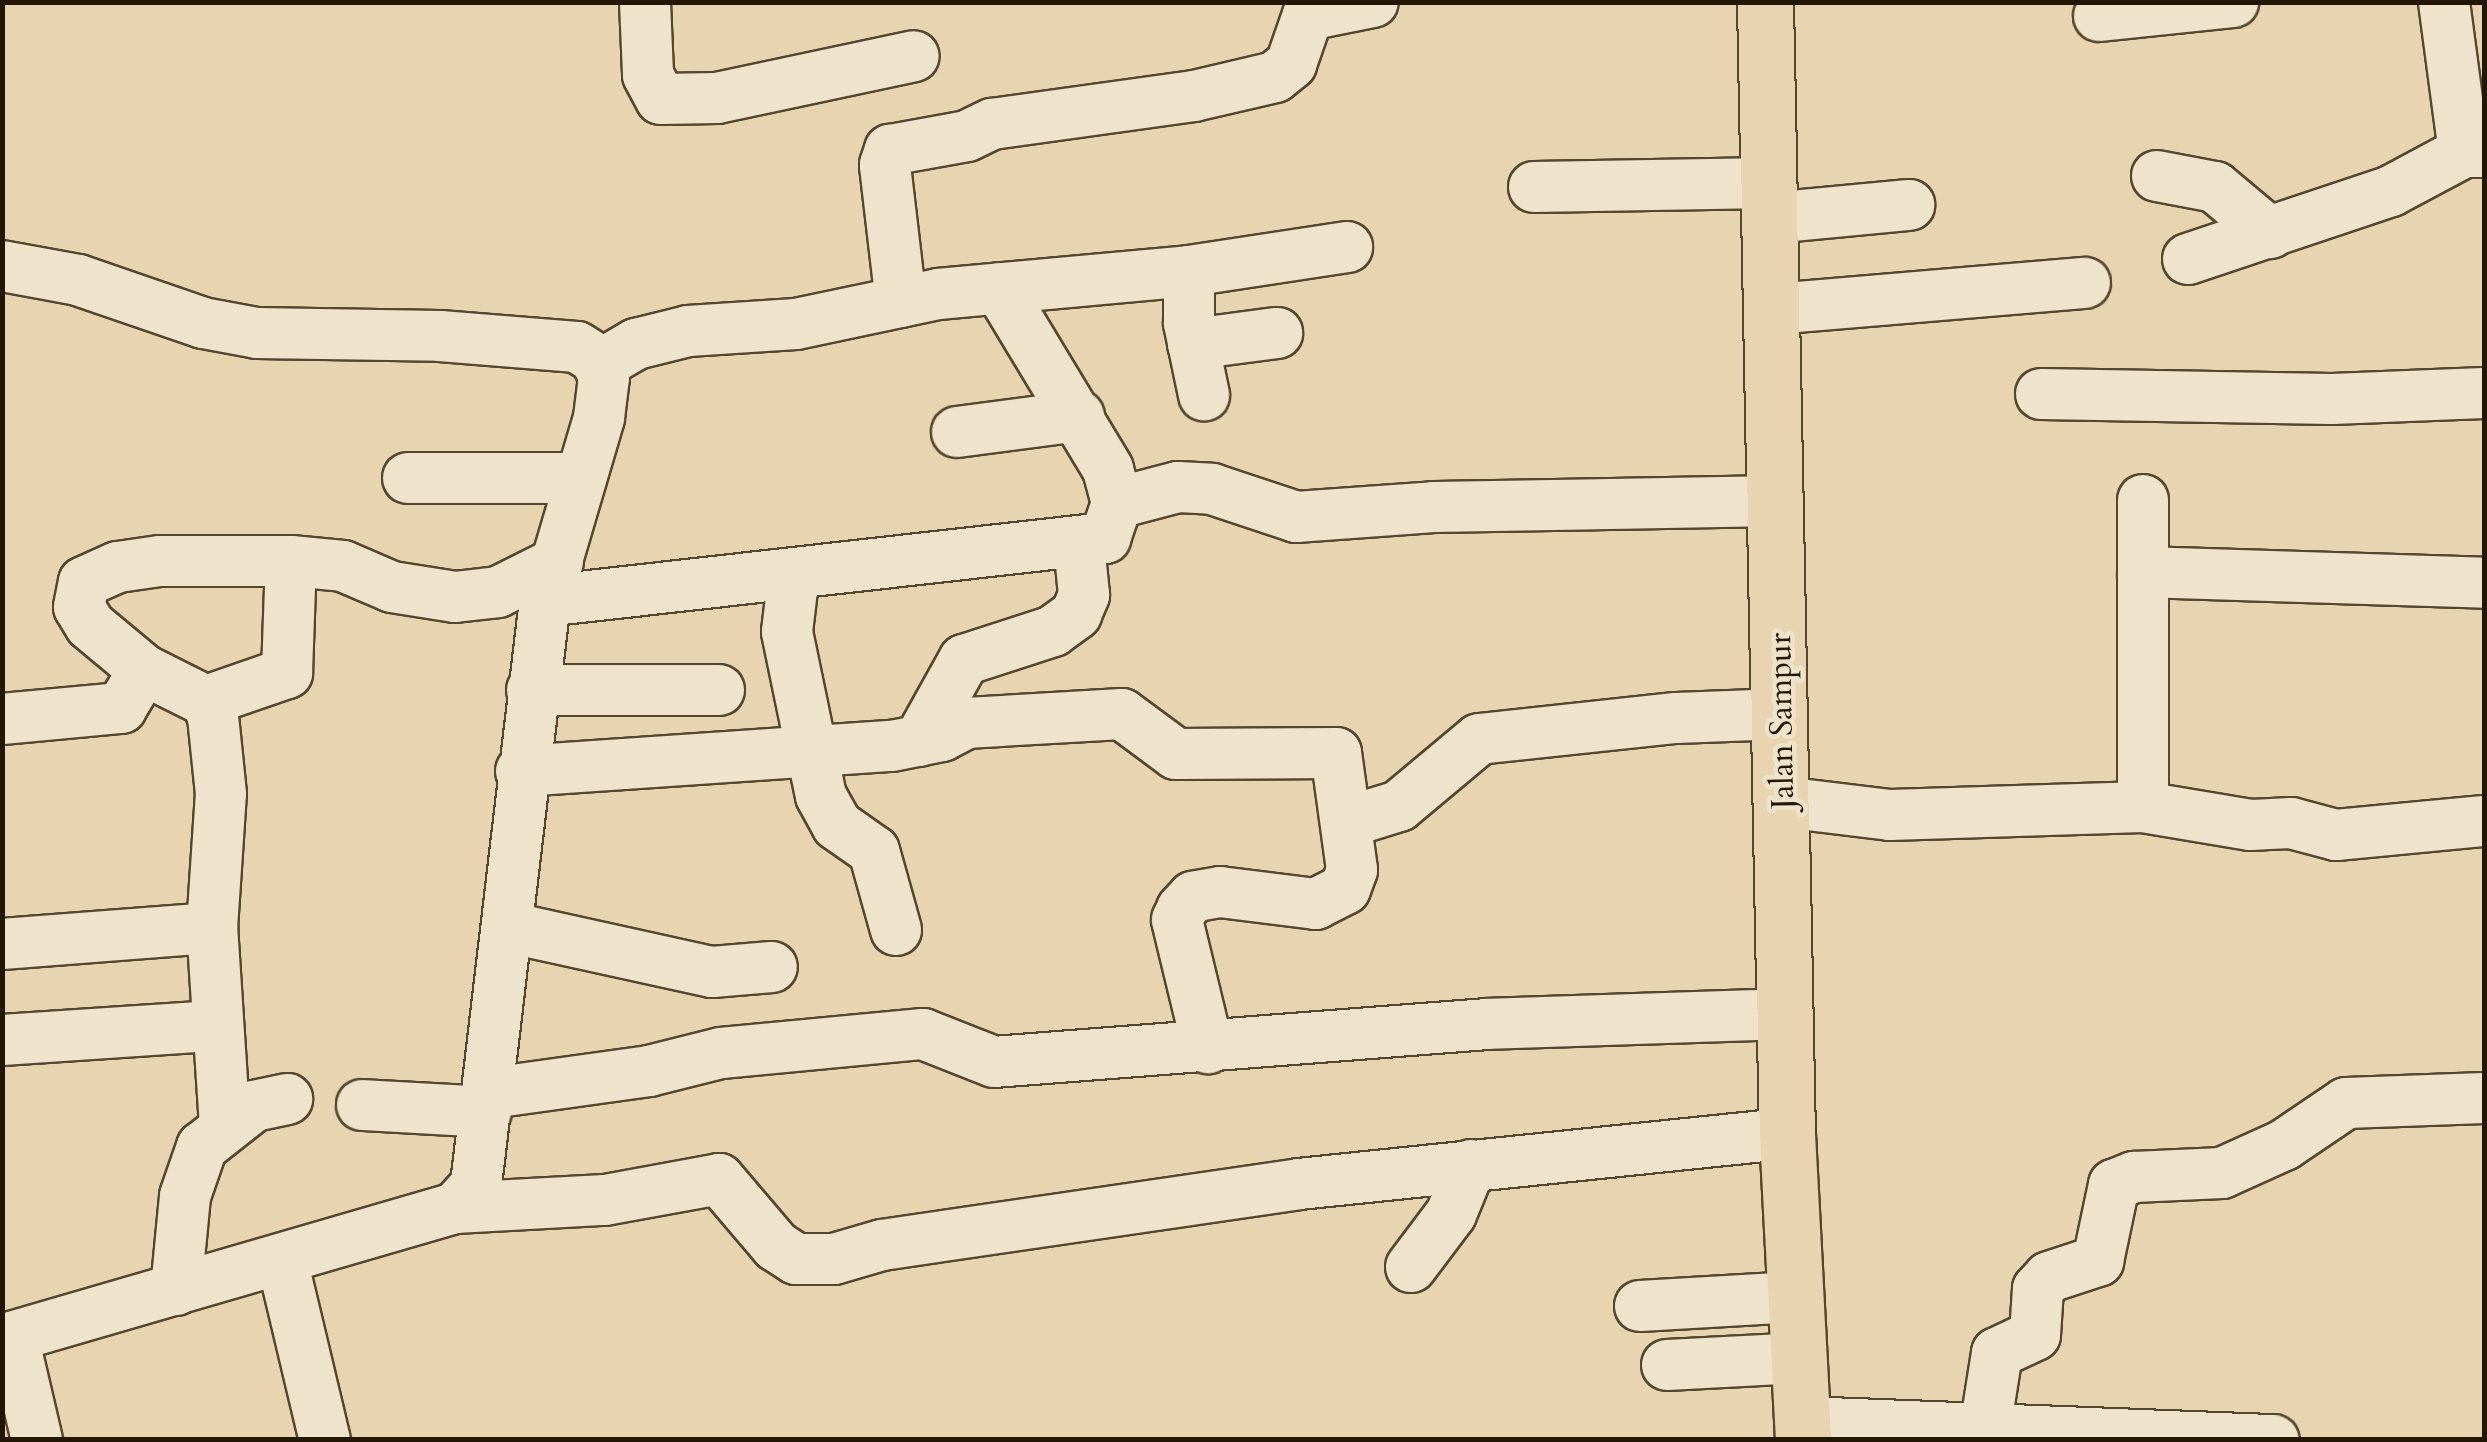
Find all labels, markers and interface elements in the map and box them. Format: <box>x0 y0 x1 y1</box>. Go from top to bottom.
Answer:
street label: Jalan Sampur <box>1761 632 1803 810</box>

